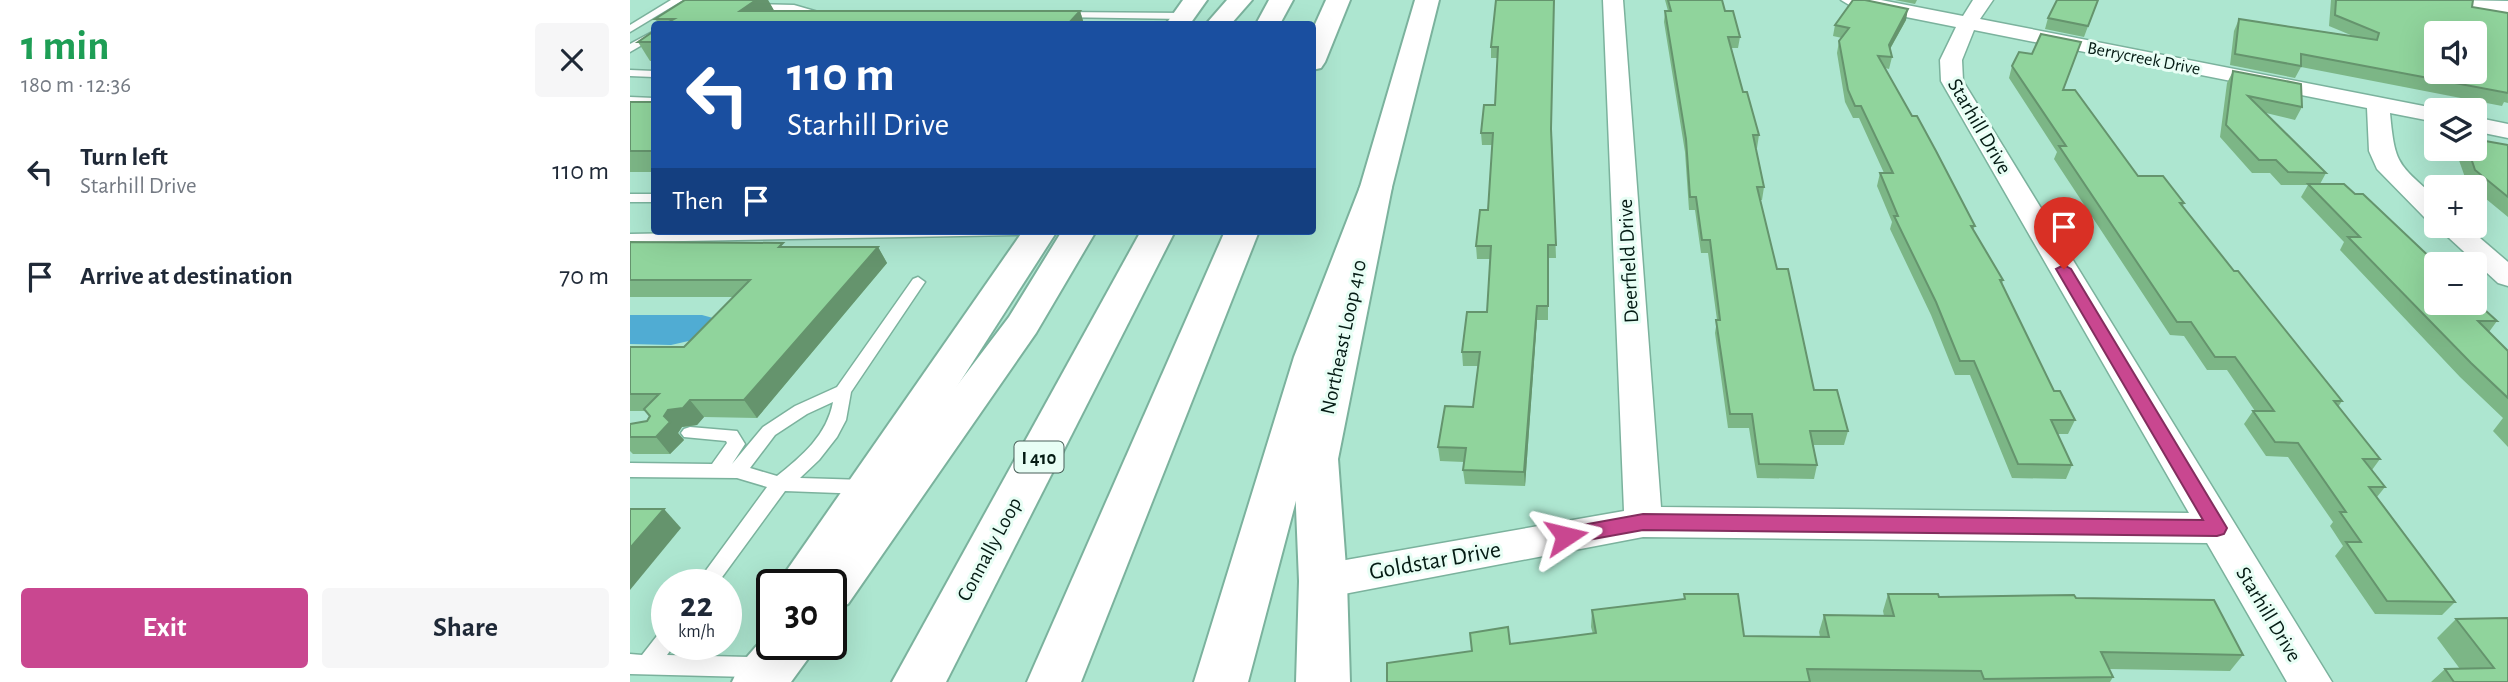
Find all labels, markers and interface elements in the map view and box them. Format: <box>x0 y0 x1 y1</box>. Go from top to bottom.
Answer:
map controls <box>2424 21 2487 315</box>
button: sound <box>2424 21 2487 84</box>
button: close <box>535 23 609 97</box>
text: 1 min <box>21 25 110 67</box>
street label: Berrycreek Drive <box>2086 39 2202 79</box>
icon: left <box>672 49 763 140</box>
text: 110 m <box>787 51 895 100</box>
text: 180 m · 12:36 <box>21 74 131 97</box>
street label: Starhill Drive <box>1944 75 2015 178</box>
button: layers <box>2424 98 2487 161</box>
text: Starhill Drive <box>787 109 949 141</box>
text: Turn left <box>80 144 168 170</box>
icon: left <box>21 153 59 191</box>
text: 110 m <box>552 158 609 184</box>
text: Starhill Drive <box>80 175 197 198</box>
button: + <box>2424 175 2487 238</box>
icon: arrive <box>737 182 775 220</box>
text: Then <box>672 188 723 214</box>
pin <box>2034 197 2094 269</box>
street label: Deerfield Drive <box>1615 198 1642 324</box>
icon: arrive <box>2045 208 2083 246</box>
button: − <box>2424 252 2487 315</box>
icon: arrive <box>21 258 59 296</box>
street label: Northeast Loop 410 <box>1317 258 1370 416</box>
text: Arrive at destination <box>80 263 293 289</box>
text: 70 m <box>559 263 609 289</box>
road number: I 410 <box>1014 442 1064 472</box>
street label: Connally Loop <box>953 494 1026 605</box>
position arrow <box>1529 499 1603 573</box>
street label: Goldstar Drive <box>1368 538 1503 584</box>
street label: Starhill Drive <box>2232 563 2305 665</box>
speed limit sign: 30 <box>756 569 847 660</box>
button: Exit <box>21 588 308 668</box>
button: Share <box>322 588 609 668</box>
text: 22 <box>680 588 713 623</box>
text: km/h <box>678 623 715 641</box>

